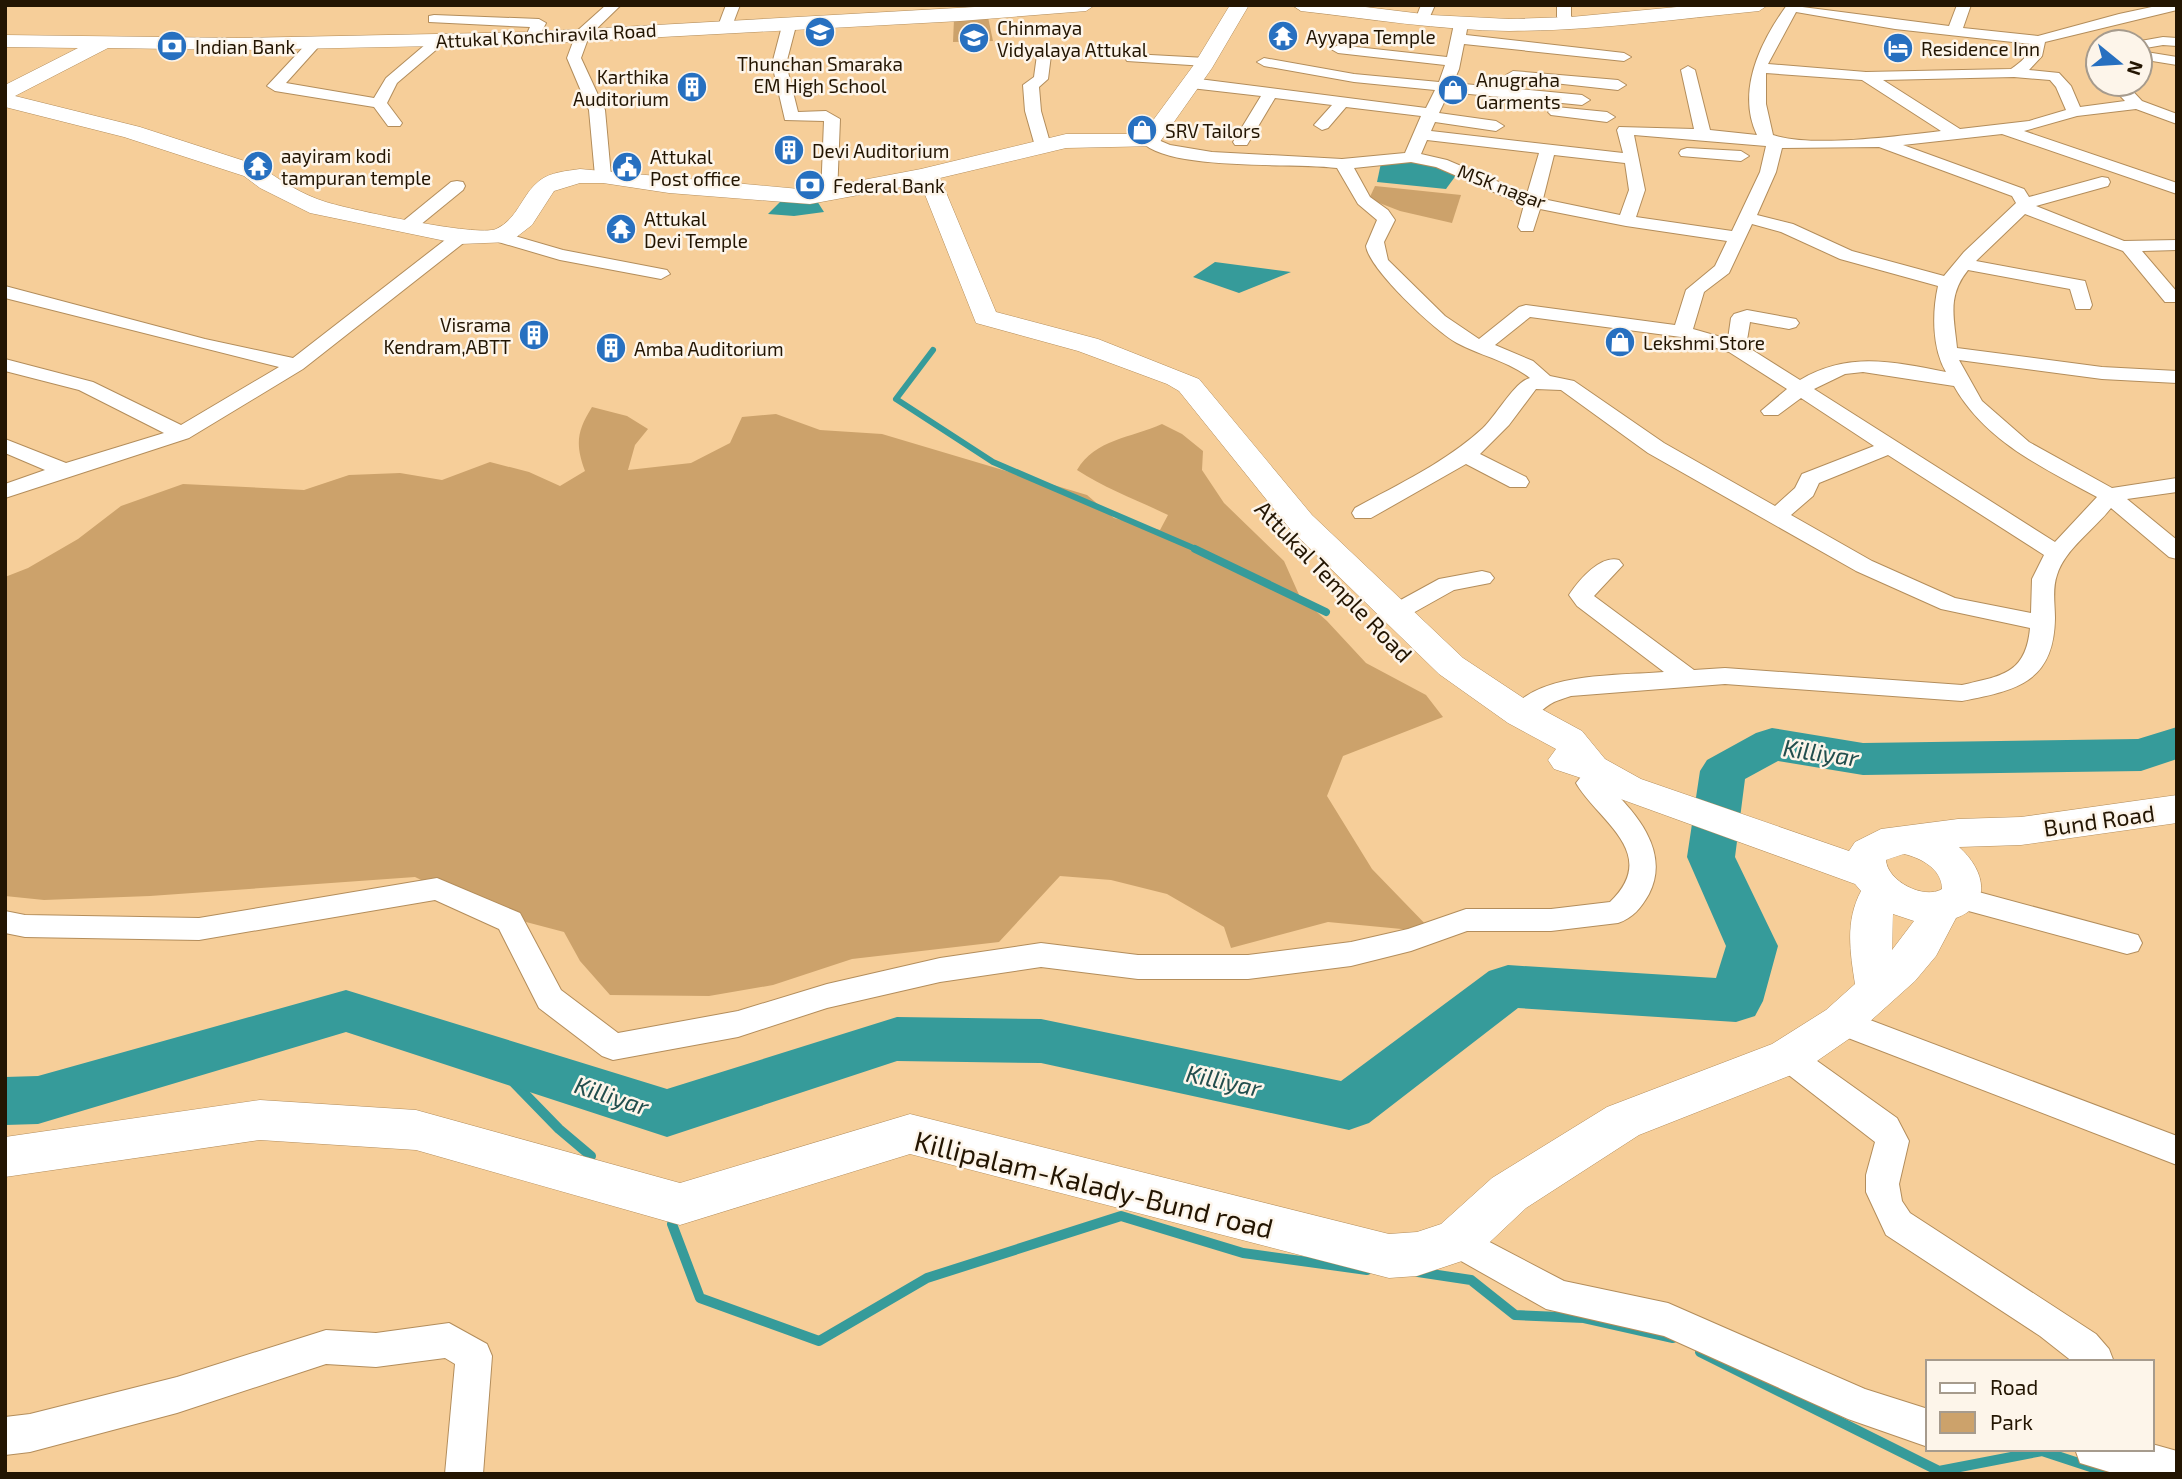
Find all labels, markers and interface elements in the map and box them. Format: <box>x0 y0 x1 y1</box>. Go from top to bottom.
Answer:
school or university icon: Thunchan Smaraka EM High School <box>803 15 837 49</box>
place label: Chinmaya Vidyalaya Attukal <box>997 16 1148 61</box>
street label: Attukal Konchiravila Road <box>435 18 657 52</box>
temple icon: Ayyapa Temple <box>1266 19 1300 53</box>
school or university icon: Chinmaya Vidyalaya Attukal <box>957 21 991 55</box>
place label: Ayyapa Temple <box>1306 25 1436 48</box>
north arrow <box>2084 28 2154 98</box>
bank icon: Indian Bank <box>155 29 189 63</box>
hotel icon: Residence Inn <box>1881 31 1915 65</box>
place label: Indian Bank <box>195 35 296 58</box>
place label: Residence Inn <box>1921 37 2040 60</box>
place label: Thunchan Smaraka EM High School <box>737 52 903 97</box>
text: N <box>2123 58 2149 78</box>
place label: Karthika Auditorium <box>573 65 669 110</box>
place label: Anugraha Garments <box>1476 68 1561 113</box>
building icon: Karthika Auditorium <box>675 70 709 104</box>
shop icon: Anugraha Garments <box>1436 73 1470 107</box>
shop icon: SRV Tailors <box>1125 113 1159 147</box>
place label: SRV Tailors <box>1165 119 1260 142</box>
building icon: Devi Auditorium <box>772 133 806 167</box>
place label: Devi Auditorium <box>812 139 949 162</box>
place label: aayiram kodi tampuran temple <box>281 144 431 189</box>
place label: Attukal Post office <box>650 145 741 190</box>
temple icon: aayiram kodi tampuran temple <box>241 149 275 183</box>
public building icon: Attukal Post office <box>610 150 644 184</box>
street label: MSK nagar <box>1455 159 1550 213</box>
bank icon: Federal Bank <box>793 168 827 202</box>
place label: Federal Bank <box>833 174 945 197</box>
place label: Attukal Devi Temple <box>644 207 748 252</box>
temple icon: Attukal Devi Temple <box>604 212 638 246</box>
place label: Visrama Kendram,ABTT <box>383 313 511 358</box>
building icon: Visrama Kendram,ABTT <box>517 318 551 352</box>
shop icon: Lekshmi Store <box>1603 325 1637 359</box>
building icon: Amba Auditorium <box>594 331 628 365</box>
place label: Lekshmi Store <box>1643 331 1765 354</box>
place label: Amba Auditorium <box>634 337 784 360</box>
street label: Attukal Temple Road <box>1250 494 1418 668</box>
water label: Killiyar <box>1781 732 1861 772</box>
street label: Bund Road <box>2042 798 2156 842</box>
water label: Killiyar <box>1184 1058 1265 1102</box>
water label: Killiyar <box>571 1069 653 1121</box>
street label: Killipalam-Kalady-Bund road <box>911 1123 1277 1245</box>
legend <box>1926 1360 2154 1451</box>
text: Road <box>1990 1374 2038 1399</box>
text: Park <box>1990 1409 2033 1434</box>

